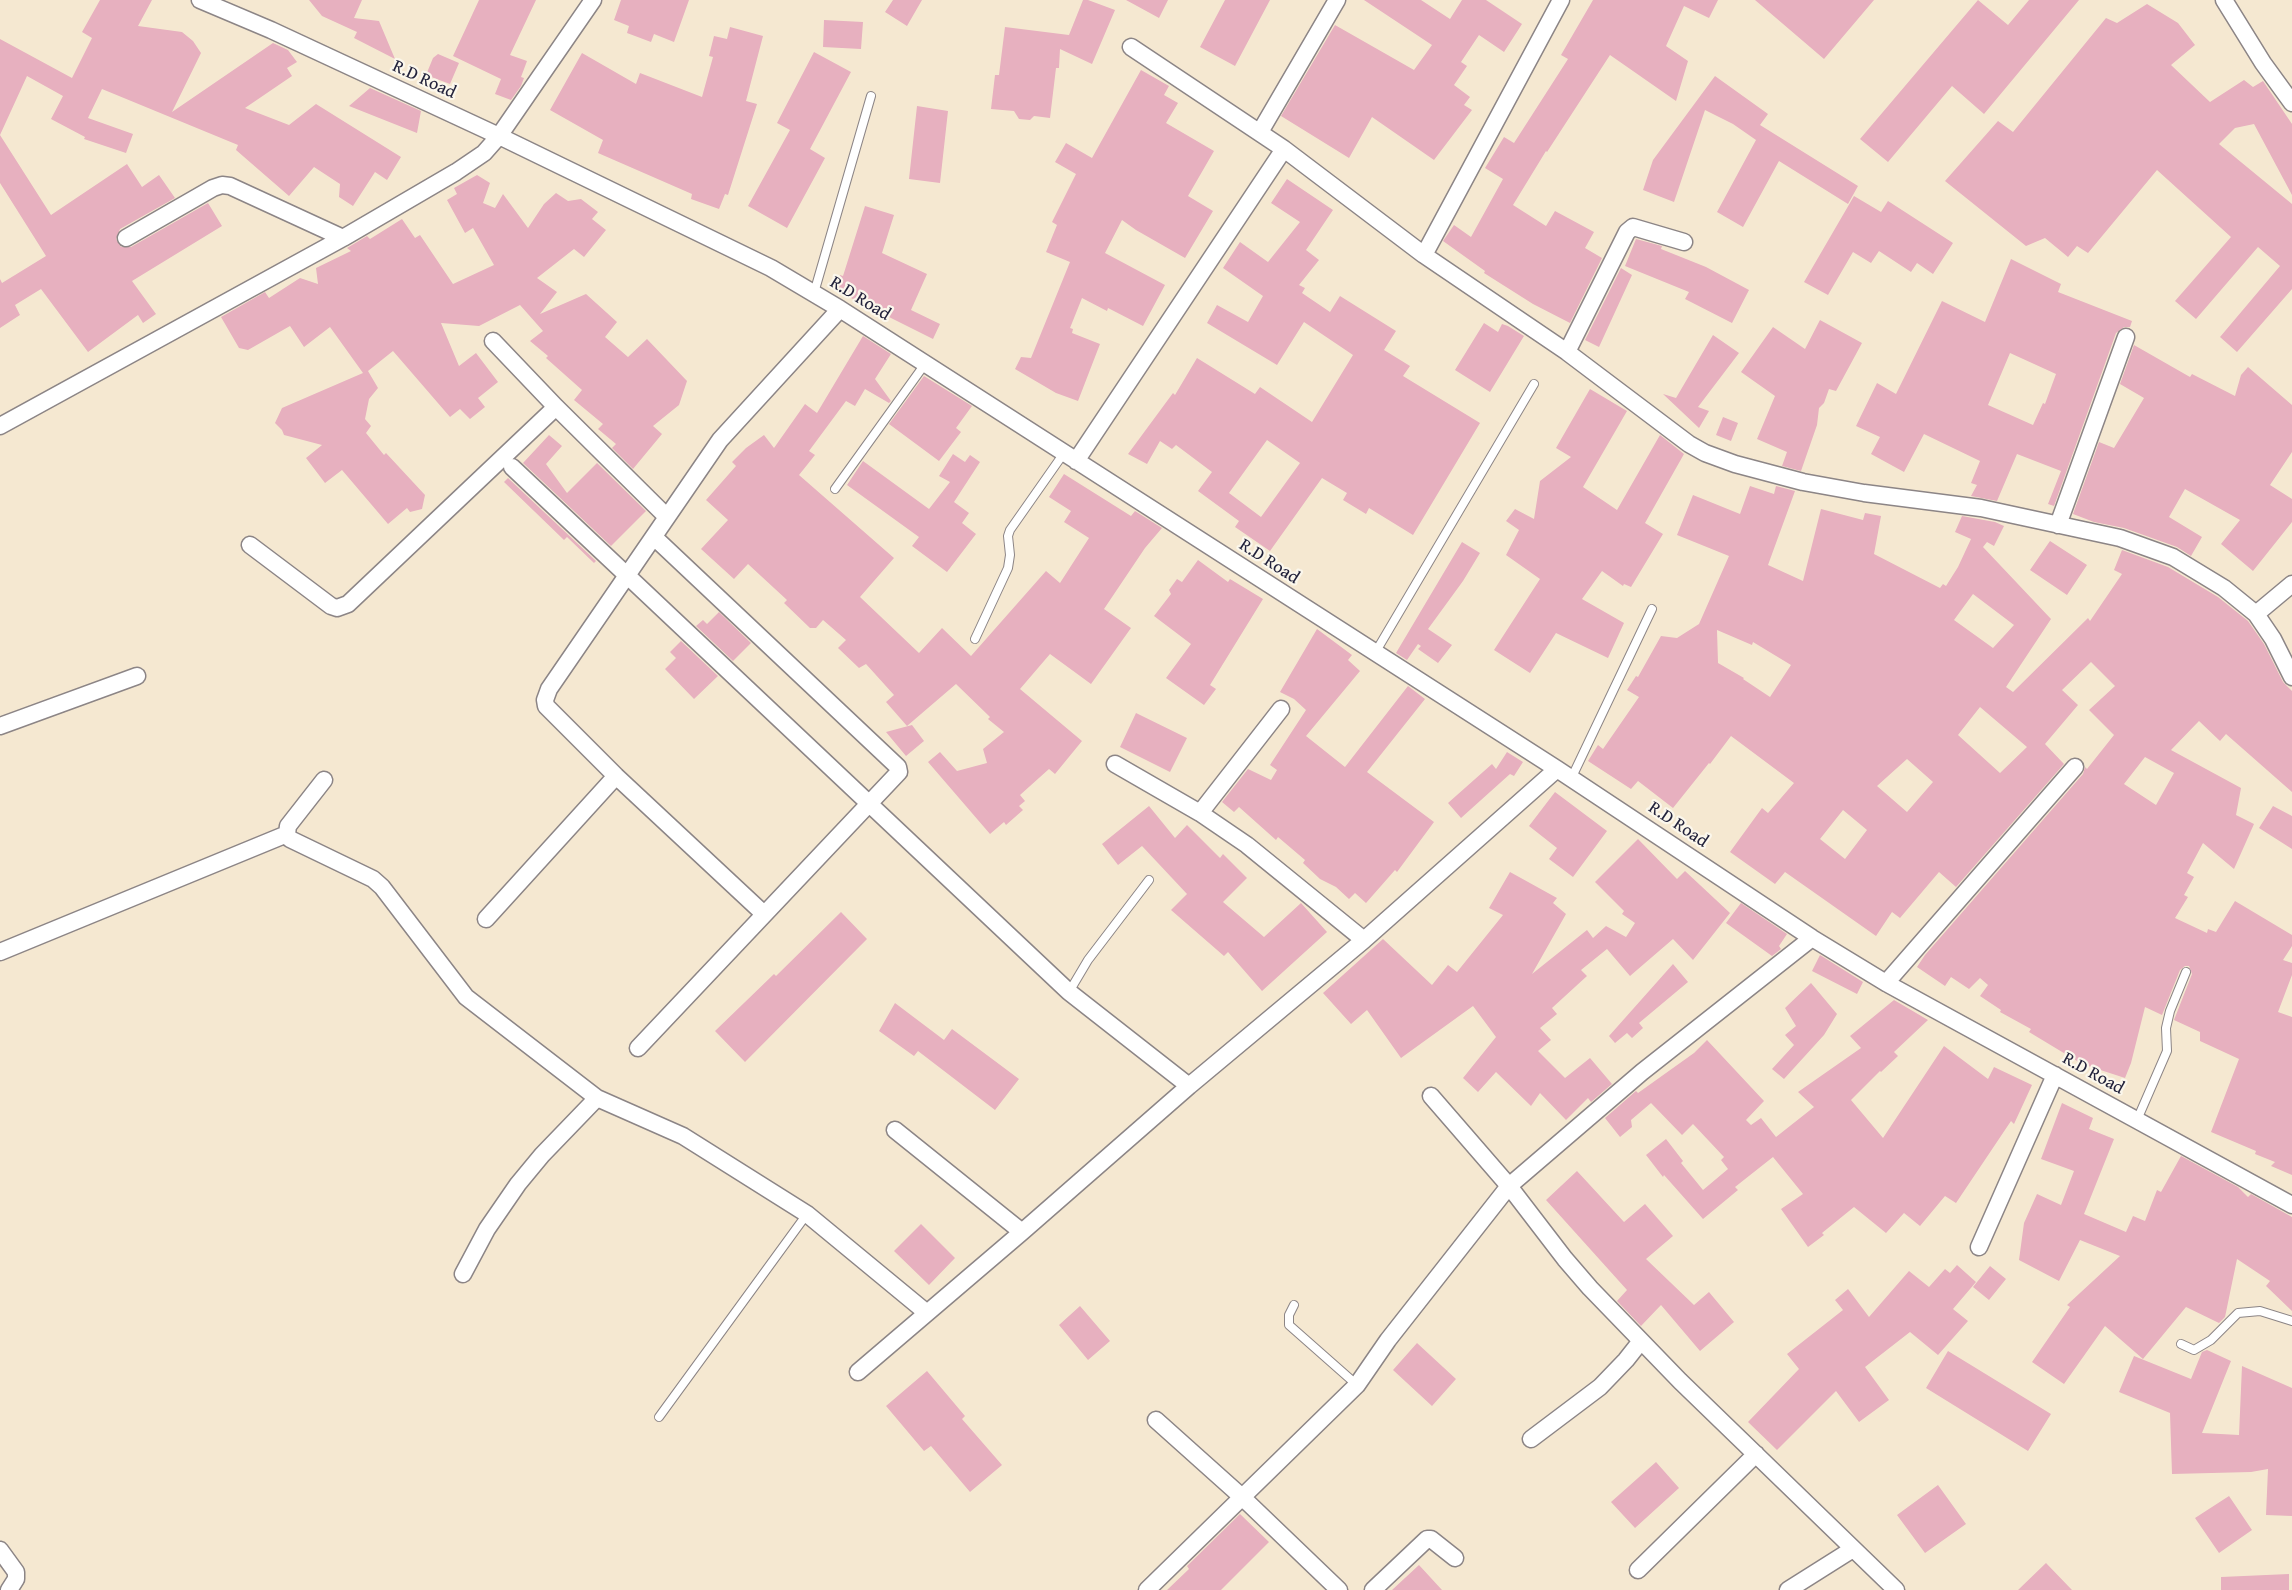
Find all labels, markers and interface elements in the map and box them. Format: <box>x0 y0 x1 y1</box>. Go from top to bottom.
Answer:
street label: R.D Road <box>389 56 459 104</box>
street label: R.D Road <box>826 272 894 326</box>
street label: R.D Road <box>1235 535 1303 589</box>
street label: R.D Road <box>1644 797 1712 853</box>
street label: R.D Road <box>2058 1048 2128 1100</box>

